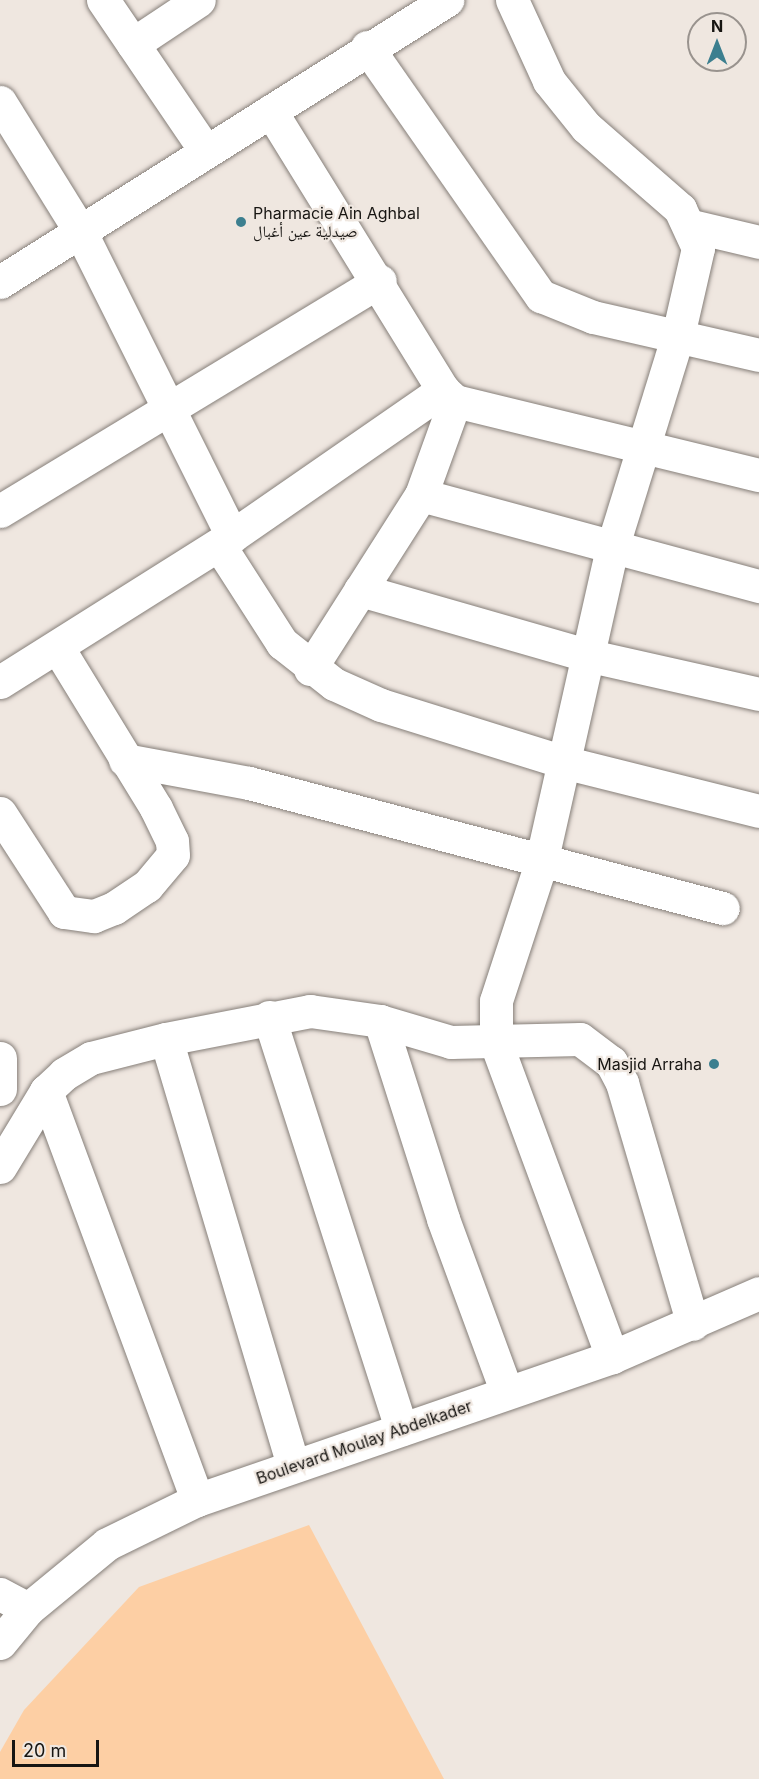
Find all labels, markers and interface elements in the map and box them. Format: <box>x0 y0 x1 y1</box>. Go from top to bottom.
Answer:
north arrow <box>687 12 747 72</box>
text: N <box>711 16 723 36</box>
place label: Pharmacie Ain Aghbal صيدلية عين أغبال <box>253 203 420 241</box>
marker: Pharmacie Ain Aghbal صيدلية عين أغبال <box>234 215 248 229</box>
place label: Masjid Arraha <box>597 1054 702 1074</box>
marker: Masjid Arraha <box>707 1057 721 1071</box>
street label: Boulevard Moulay Abdelkader <box>254 1396 474 1488</box>
scale bar <box>15 1728 102 1766</box>
text: 20 m <box>23 1740 66 1761</box>

